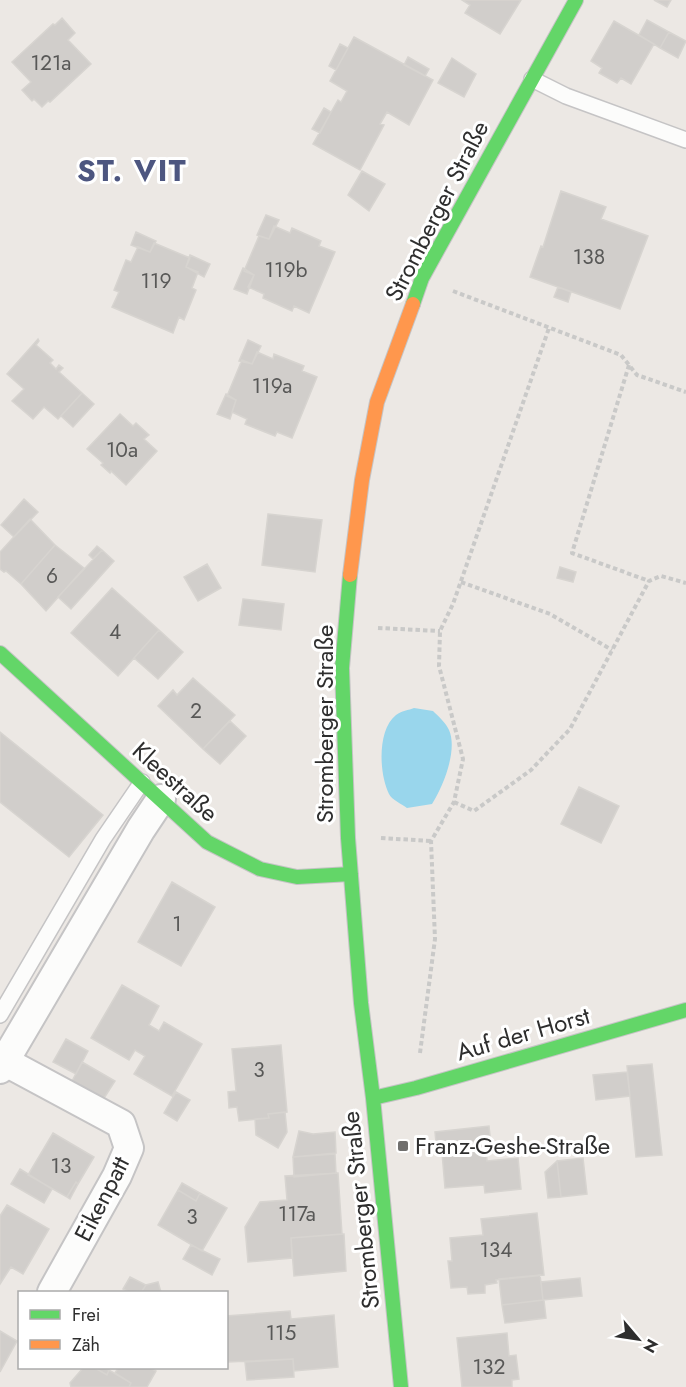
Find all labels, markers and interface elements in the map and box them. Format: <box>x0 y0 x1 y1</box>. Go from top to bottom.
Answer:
house number: 121a <box>31 48 71 78</box>
street label: Stromberger Straße <box>376 114 497 307</box>
district label: ST. VIT <box>77 149 187 192</box>
house number: 138 <box>573 242 605 272</box>
house number: 119b <box>265 255 308 285</box>
house number: 119 <box>141 266 172 296</box>
house number: 119a <box>252 371 292 401</box>
house number: 10a <box>106 435 138 465</box>
house number: 6 <box>46 561 58 591</box>
house number: 4 <box>109 617 121 647</box>
street label: Stromberger Straße <box>307 625 342 823</box>
house number: 2 <box>190 696 202 726</box>
street label: Kleestraße <box>125 734 226 830</box>
house number: 1 <box>172 909 182 939</box>
street label: Auf der Horst <box>452 998 594 1069</box>
house number: 3 <box>253 1055 265 1085</box>
street label: Stromberger Straße <box>333 1109 388 1311</box>
place label: Franz-Geshe-Straße <box>415 1128 610 1163</box>
marker: Franz-Geshe-Straße <box>396 1139 410 1153</box>
street label: Eikenpatt <box>65 1150 138 1247</box>
house number: 13 <box>51 1151 71 1181</box>
house number: 117a <box>278 1199 316 1229</box>
house number: 3 <box>186 1202 198 1232</box>
house number: 134 <box>479 1235 513 1265</box>
legend <box>18 1291 228 1369</box>
text: Frei <box>72 1302 101 1328</box>
north arrow <box>608 1309 668 1369</box>
house number: 115 <box>266 1318 296 1348</box>
text: Zäh <box>72 1332 100 1358</box>
text: N <box>638 1335 664 1357</box>
house number: 132 <box>473 1352 505 1382</box>

